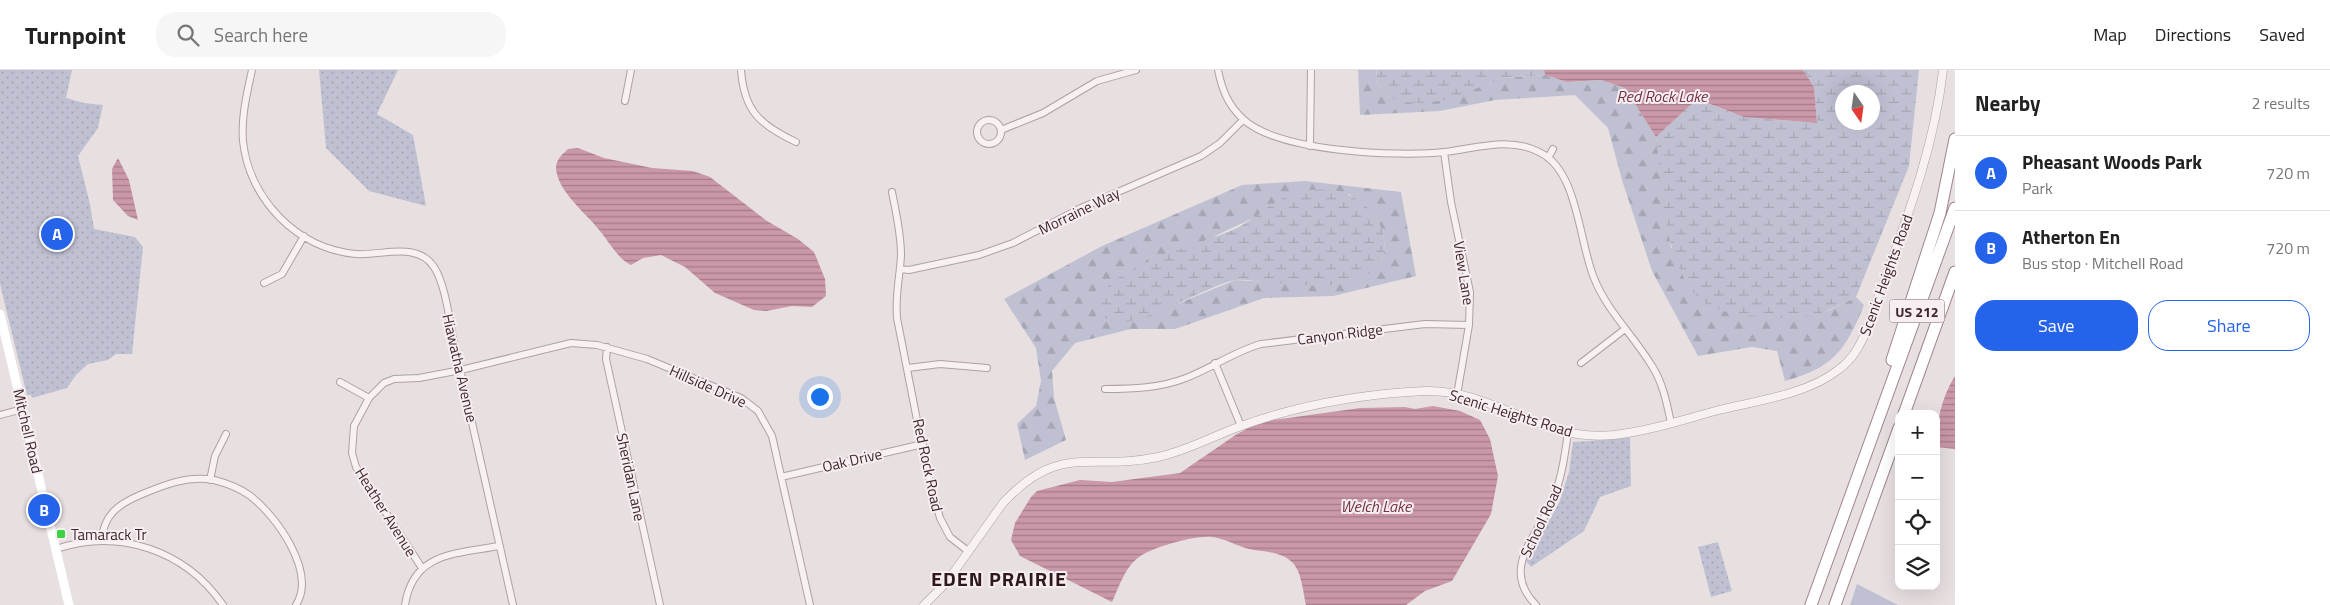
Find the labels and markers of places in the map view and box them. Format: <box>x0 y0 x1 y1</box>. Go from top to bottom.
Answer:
pin: A <box>41 215 73 253</box>
pin: B <box>28 491 60 529</box>
place label: Tamarack Tr <box>71 523 147 546</box>
marker: Tamarack Tr <box>55 528 67 540</box>

